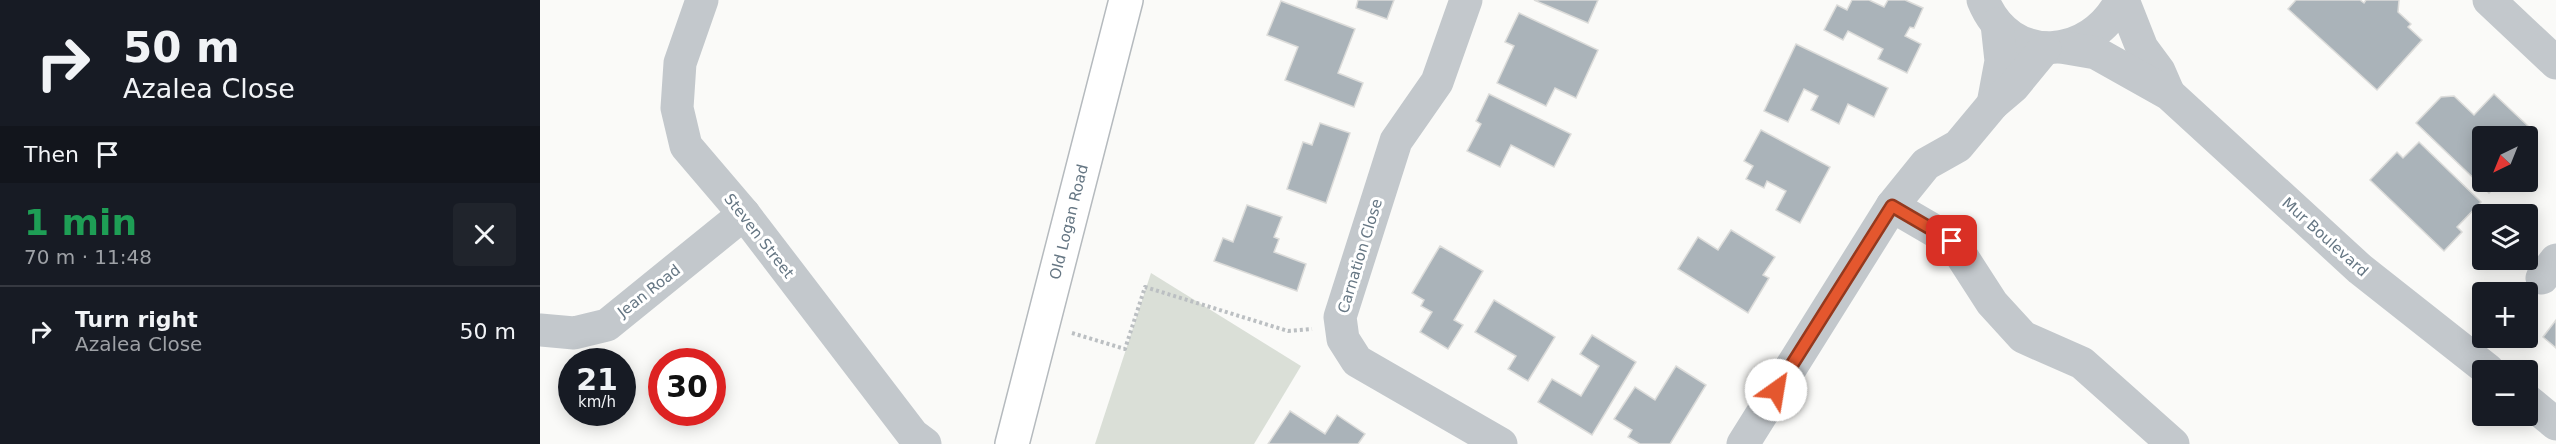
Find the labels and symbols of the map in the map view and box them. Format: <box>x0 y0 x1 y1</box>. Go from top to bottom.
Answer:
north arrow <box>2472 126 2538 192</box>
street label: Old Logan Road <box>1046 162 1092 282</box>
street label: Steven Street <box>720 190 798 282</box>
street label: Mur Boulevard <box>2278 194 2372 280</box>
street label: Carnation Close <box>1334 197 1386 315</box>
pin <box>1926 215 1977 266</box>
street label: Jean Road <box>613 261 684 322</box>
speed limit sign: 30 <box>648 348 726 426</box>
position arrow <box>1744 358 1808 422</box>

